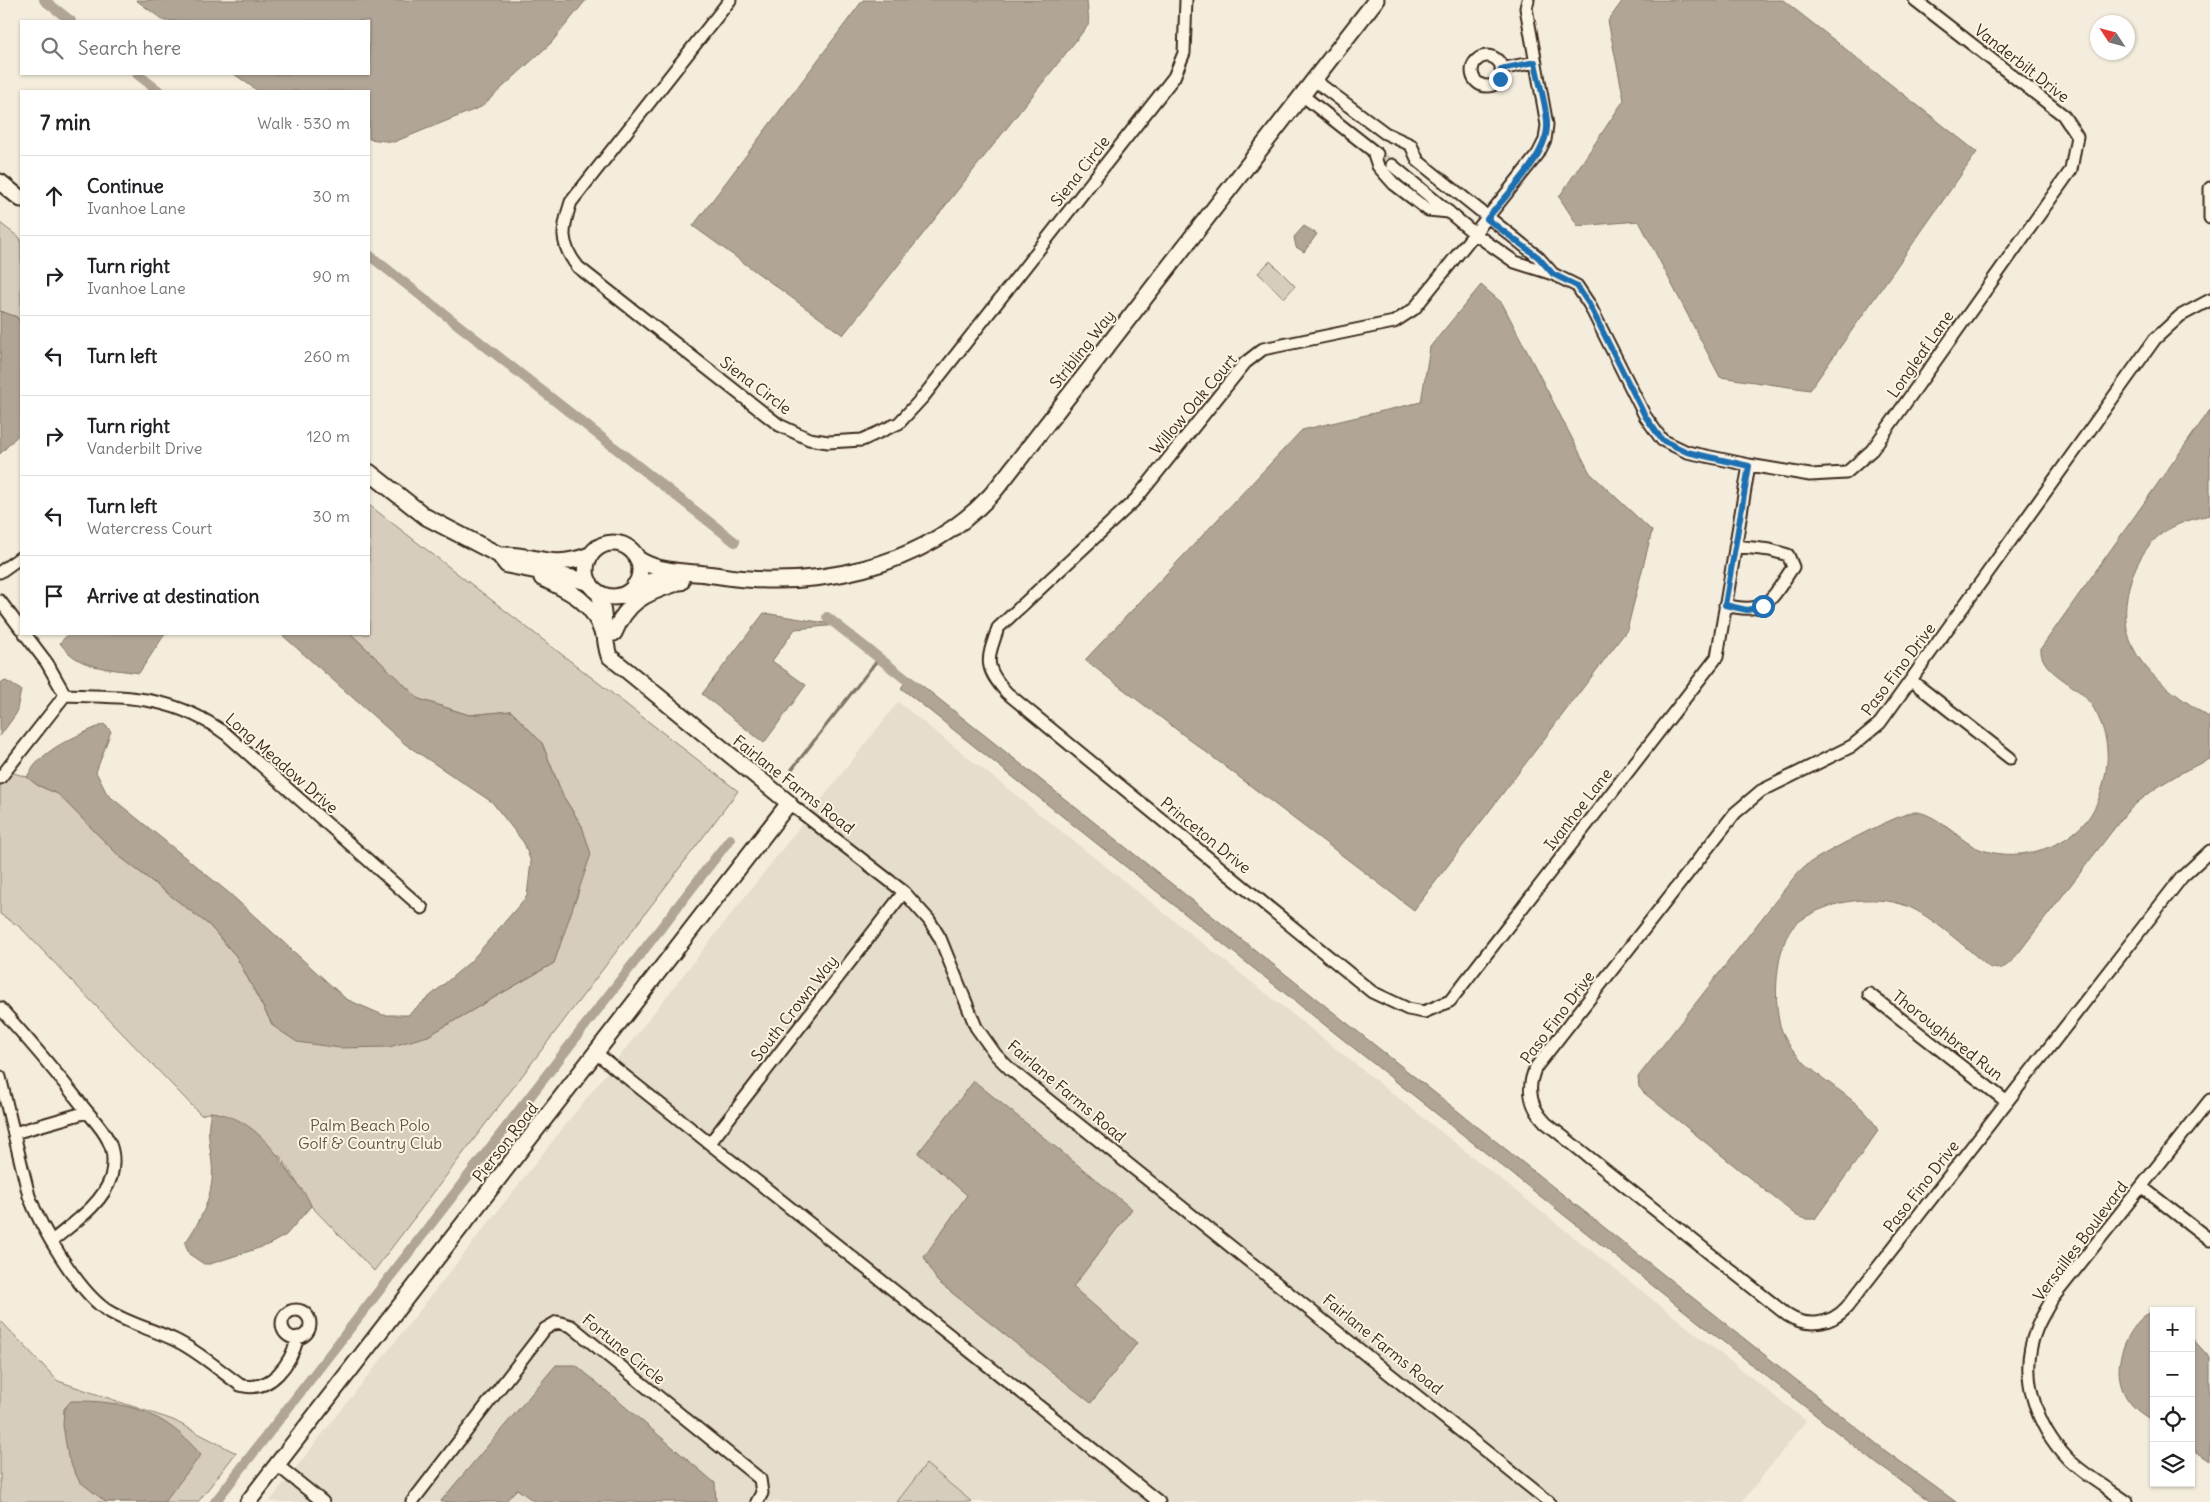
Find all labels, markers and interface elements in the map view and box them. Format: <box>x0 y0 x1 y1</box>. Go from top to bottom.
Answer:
north arrow <box>2090 15 2135 60</box>
search box <box>20 20 370 75</box>
street label: Vanderbilt Drive <box>1970 20 2074 106</box>
icon: search <box>38 34 66 62</box>
text: Search here <box>78 36 181 60</box>
route end <box>1489 68 1512 91</box>
text: 7 min <box>40 109 91 136</box>
text: Walk · 530 m <box>257 113 350 133</box>
street label: Siena Circle <box>1046 132 1114 210</box>
text: Continue <box>87 174 164 198</box>
icon: ahead <box>40 182 68 210</box>
text: 30 m <box>313 186 350 206</box>
text: Ivanhoe Lane <box>87 198 186 218</box>
text: Turn right <box>87 254 170 278</box>
icon: right <box>40 262 68 290</box>
text: 90 m <box>312 266 350 286</box>
text: Ivanhoe Lane <box>87 278 186 298</box>
street label: Stribling Way <box>1045 306 1119 392</box>
street label: Longleaf Lane <box>1883 307 1957 401</box>
icon: left <box>40 342 68 370</box>
text: Turn left <box>87 344 157 368</box>
text: 260 m <box>304 346 350 366</box>
street label: Willow Oak Court <box>1145 349 1241 458</box>
street label: Siena Circle <box>716 352 796 418</box>
text: Turn right <box>87 414 170 438</box>
icon: right <box>40 422 68 450</box>
text: 120 m <box>307 426 350 446</box>
text: Vanderbilt Drive <box>87 438 202 458</box>
text: Turn left <box>87 494 157 518</box>
icon: left <box>40 502 68 530</box>
text: 30 m <box>313 506 350 526</box>
text: Watercress Court <box>87 518 212 538</box>
icon: arrive <box>40 582 68 610</box>
text: Arrive at destination <box>87 584 260 608</box>
route start <box>1752 595 1775 618</box>
street label: Paso Fino Drive <box>1857 619 1939 719</box>
street label: Long Meadow Drive <box>222 709 342 817</box>
street label: Fairlane Farms Road <box>729 730 859 838</box>
street label: Ivanhoe Lane <box>1540 764 1616 854</box>
street label: Princeton Drive <box>1157 792 1255 878</box>
street label: South Crown Way <box>746 951 842 1065</box>
street label: Paso Fino Drive <box>1516 967 1598 1067</box>
street label: Thoroughbred Run <box>1889 986 2007 1084</box>
street label: Fairlane Farms Road <box>1004 1036 1130 1146</box>
street label: Pierson Road <box>468 1098 542 1186</box>
park label: Palm Beach Polo Golf & Country Club <box>298 1115 442 1153</box>
street label: Paso Fino Drive <box>1879 1136 1963 1236</box>
street label: Versailles Boulevard <box>2028 1177 2132 1305</box>
street label: Fairlane Farms Road <box>1319 1289 1447 1399</box>
map controls <box>2150 1307 2195 1487</box>
button: + <box>2150 1307 2195 1352</box>
street label: Fortune Circle <box>578 1309 670 1389</box>
button: − <box>2150 1352 2195 1397</box>
button: locate <box>2150 1397 2195 1442</box>
button: layers <box>2150 1442 2195 1487</box>

